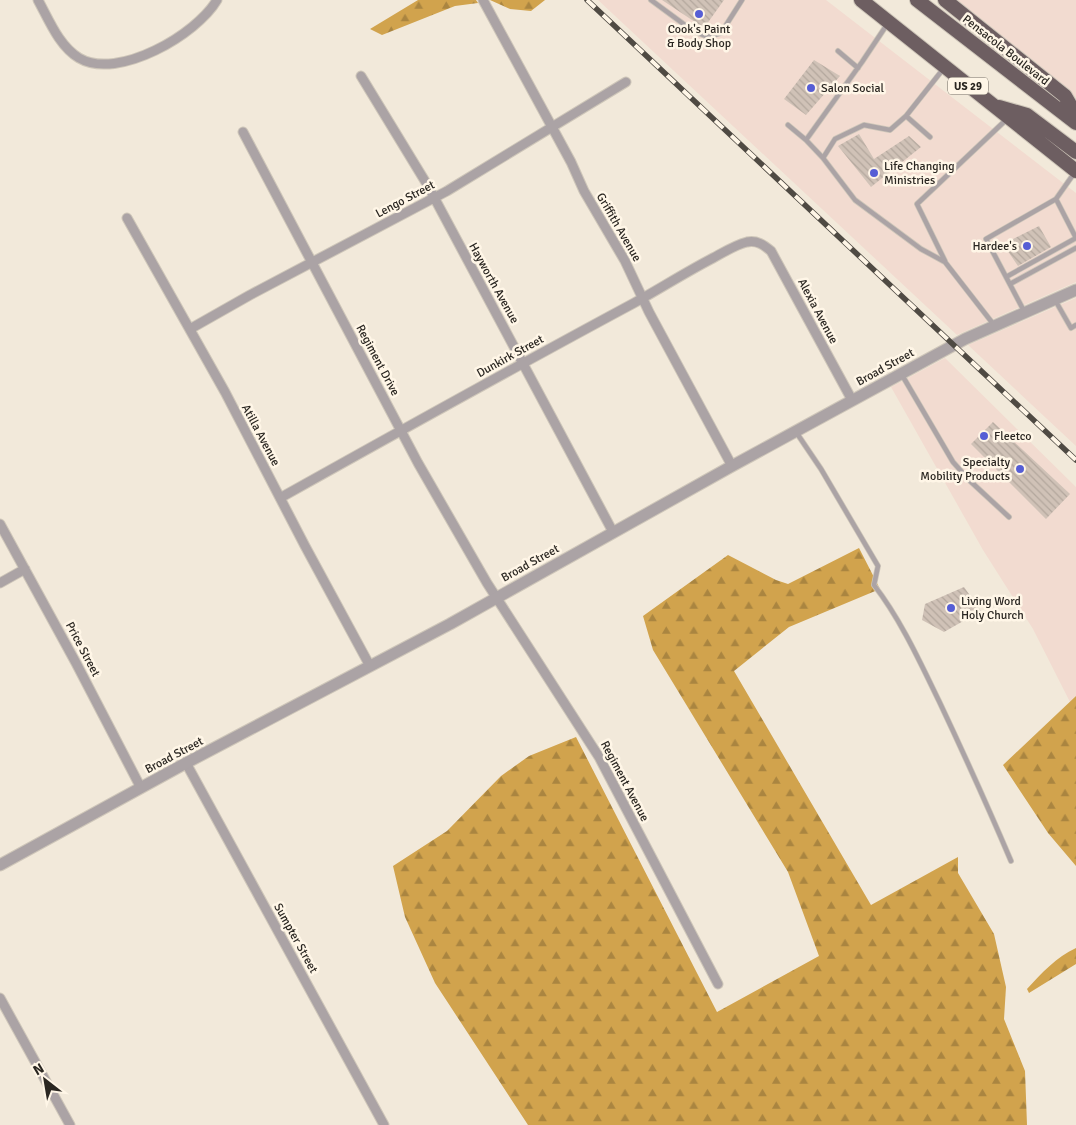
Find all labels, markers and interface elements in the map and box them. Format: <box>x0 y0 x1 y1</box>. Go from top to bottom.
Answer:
marker: Cook's Paint & Body Shop <box>693 8 705 20</box>
street label: Pensacola Boulevard <box>959 12 1052 89</box>
place label: Cook's Paint & Body Shop <box>667 22 731 51</box>
road number: US 29 <box>948 78 988 94</box>
place label: Salon Social <box>821 81 885 96</box>
marker: Salon Social <box>805 82 817 94</box>
place label: Life Changing Ministries <box>884 159 955 188</box>
marker: Life Changing Ministries <box>868 167 880 179</box>
street label: Lengo Street <box>373 178 437 221</box>
street label: Griffith Avenue <box>593 190 644 264</box>
place label: Hardee's <box>972 239 1017 254</box>
street label: Hayworth Avenue <box>465 240 522 326</box>
marker: Hardee's <box>1021 240 1033 252</box>
street label: Alexia Avenue <box>794 276 841 346</box>
street label: Regiment Drive <box>353 322 403 398</box>
street label: Dunkirk Street <box>474 332 546 381</box>
street label: Broad Street <box>854 345 917 389</box>
street label: Atilla Avenue <box>238 402 283 469</box>
place label: Fleetco <box>994 429 1032 444</box>
marker: Fleetco <box>978 430 990 442</box>
place label: Specialty Mobility Products <box>920 455 1010 484</box>
marker: Specialty Mobility Products <box>1014 463 1026 475</box>
street label: Broad Street <box>499 541 562 585</box>
place label: Living Word Holy Church <box>961 594 1024 623</box>
marker: Living Word Holy Church <box>945 602 957 614</box>
street label: Price Street <box>62 619 103 679</box>
street label: Broad Street <box>143 734 206 777</box>
street label: Regiment Avenue <box>597 738 652 824</box>
street label: Sumpter Street <box>270 901 321 976</box>
north arrow <box>20 1055 70 1105</box>
text: N <box>30 1059 47 1079</box>

